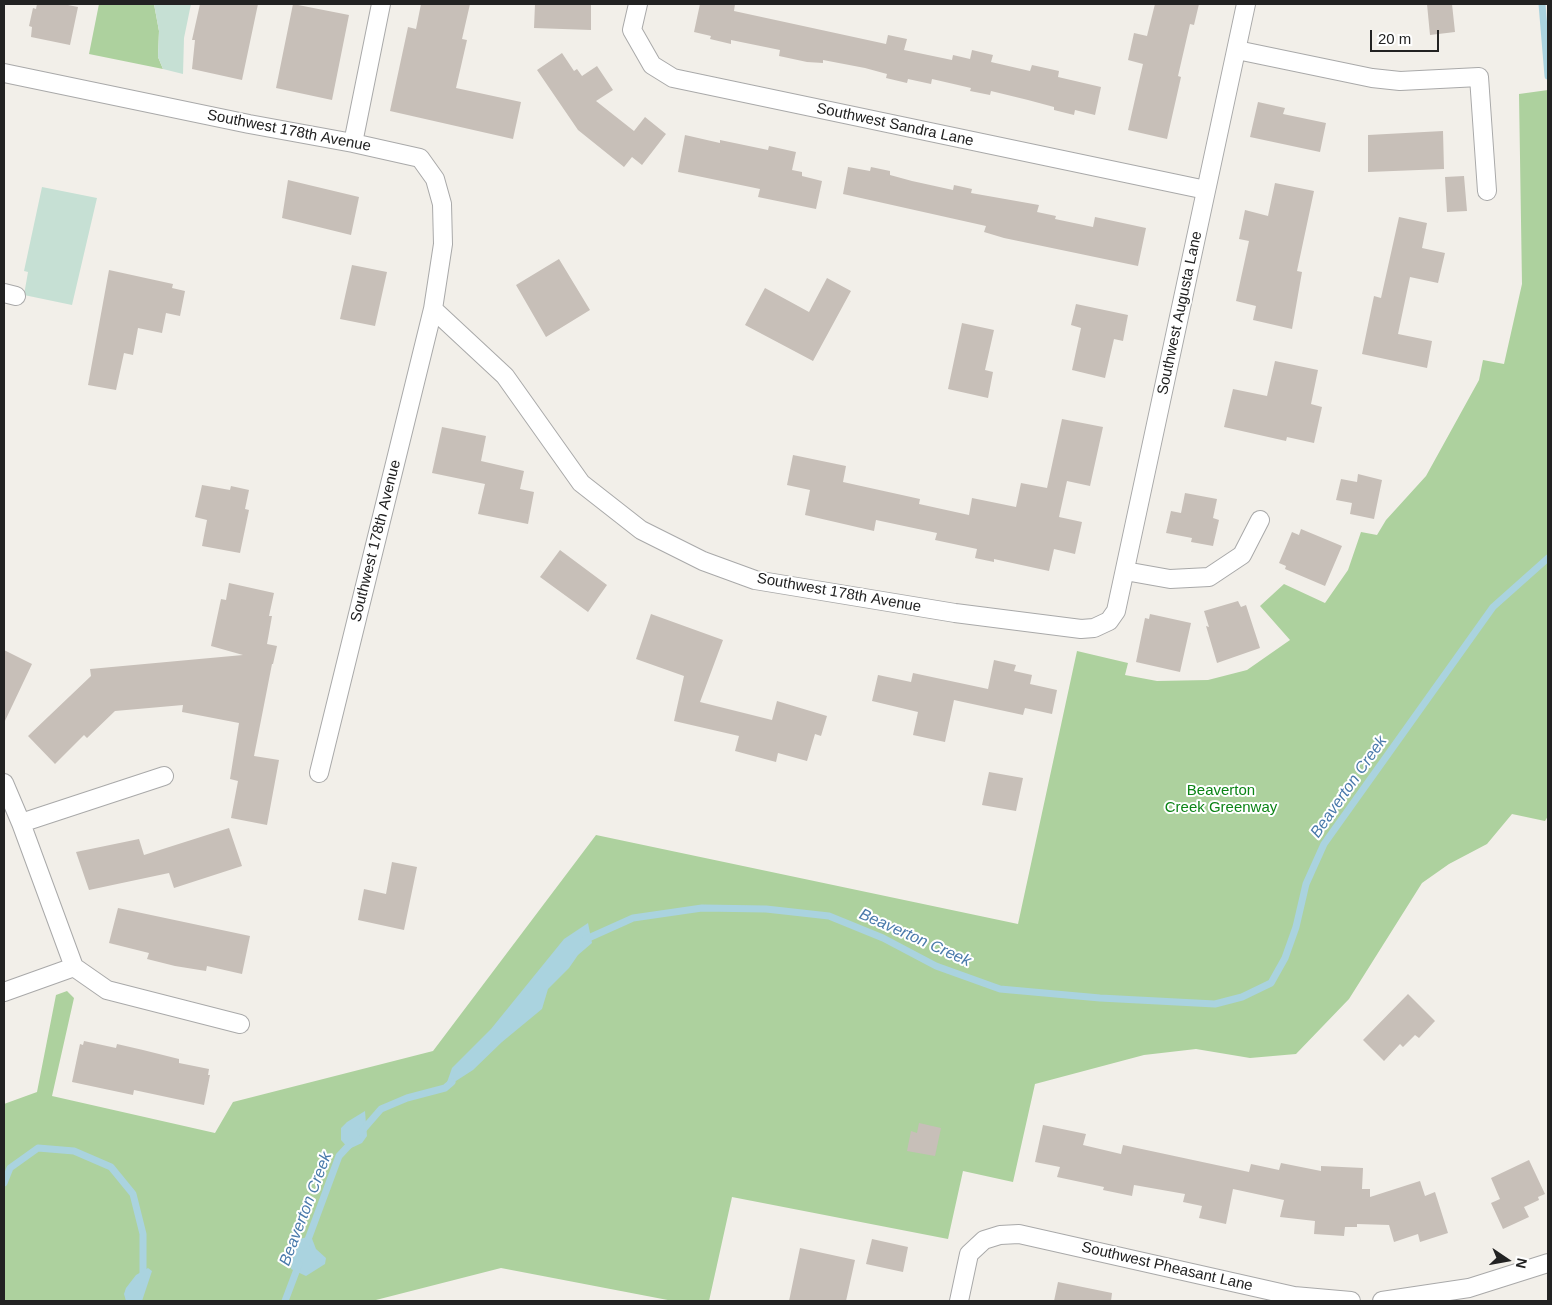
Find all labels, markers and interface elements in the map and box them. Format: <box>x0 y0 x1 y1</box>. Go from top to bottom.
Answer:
scale bar <box>1372 20 1441 52</box>
text: 20 m <box>1378 30 1411 47</box>
street label: Southwest Sandra Lane <box>815 100 975 150</box>
street label: Southwest 178th Avenue <box>206 106 372 156</box>
street label: Southwest Augusta Lane <box>1154 230 1206 396</box>
street label: Southwest 178th Avenue <box>347 458 405 624</box>
street label: Southwest 178th Avenue <box>755 570 923 616</box>
water label: Beaverton Creek <box>1307 732 1391 842</box>
park label: Beaverton Creek Greenway <box>1165 782 1277 817</box>
water label: Beaverton Creek <box>856 905 974 971</box>
water label: Beaverton Creek <box>276 1150 336 1268</box>
north arrow <box>1482 1235 1532 1285</box>
street label: Southwest Pheasant Lane <box>1080 1239 1254 1295</box>
text: N <box>1513 1257 1531 1270</box>

